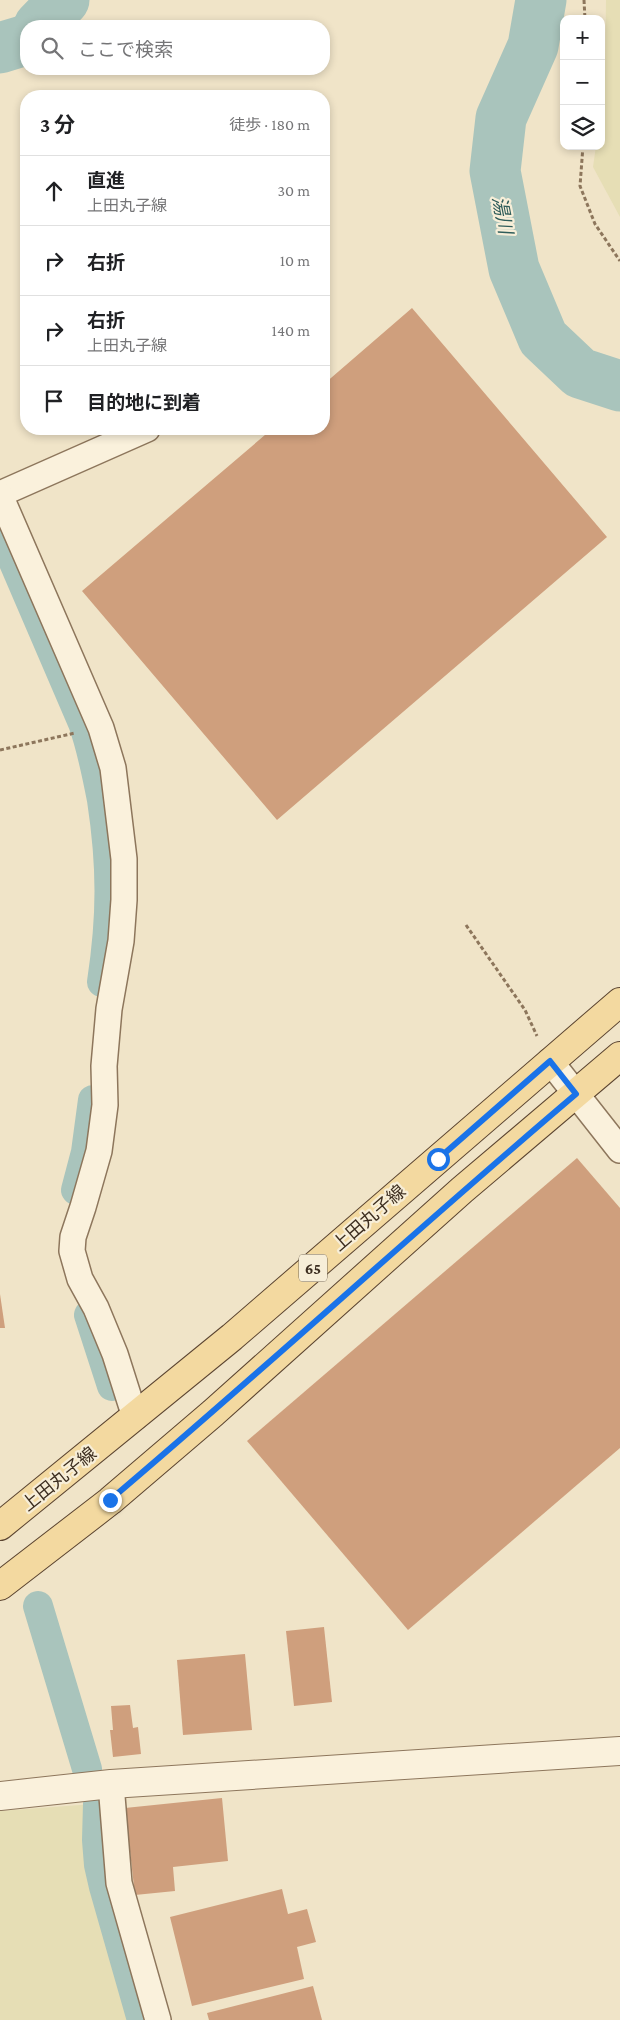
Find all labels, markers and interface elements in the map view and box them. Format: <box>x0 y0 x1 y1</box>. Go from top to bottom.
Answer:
map controls <box>560 15 605 150</box>
button: + <box>560 15 605 60</box>
search box <box>20 20 330 75</box>
icon: search <box>38 34 66 62</box>
text: ここで検索 <box>78 39 173 60</box>
button: − <box>560 60 605 105</box>
button: layers <box>560 105 605 150</box>
text: 3 分 <box>40 113 75 137</box>
text: 徒歩 · 180 m <box>229 116 310 133</box>
text: 直進 <box>87 170 125 191</box>
icon: ahead <box>40 177 68 205</box>
text: 30 m <box>278 182 310 199</box>
water label: 湯川 <box>489 194 517 238</box>
text: 上田丸子線 <box>87 197 167 214</box>
icon: right <box>40 247 68 275</box>
text: 右折 <box>87 252 125 273</box>
text: 10 m <box>280 252 310 269</box>
text: 右折 <box>87 310 125 331</box>
icon: right <box>40 317 68 345</box>
text: 140 m <box>272 322 310 339</box>
text: 上田丸子線 <box>87 337 167 354</box>
icon: arrive <box>40 387 68 415</box>
text: 目的地に到着 <box>87 392 201 413</box>
route start <box>427 1148 450 1171</box>
street label: 上田丸子線 <box>328 1181 410 1255</box>
road number: 65 <box>299 1254 327 1282</box>
street label: 上田丸子線 <box>18 1443 100 1515</box>
route end <box>99 1489 122 1512</box>

